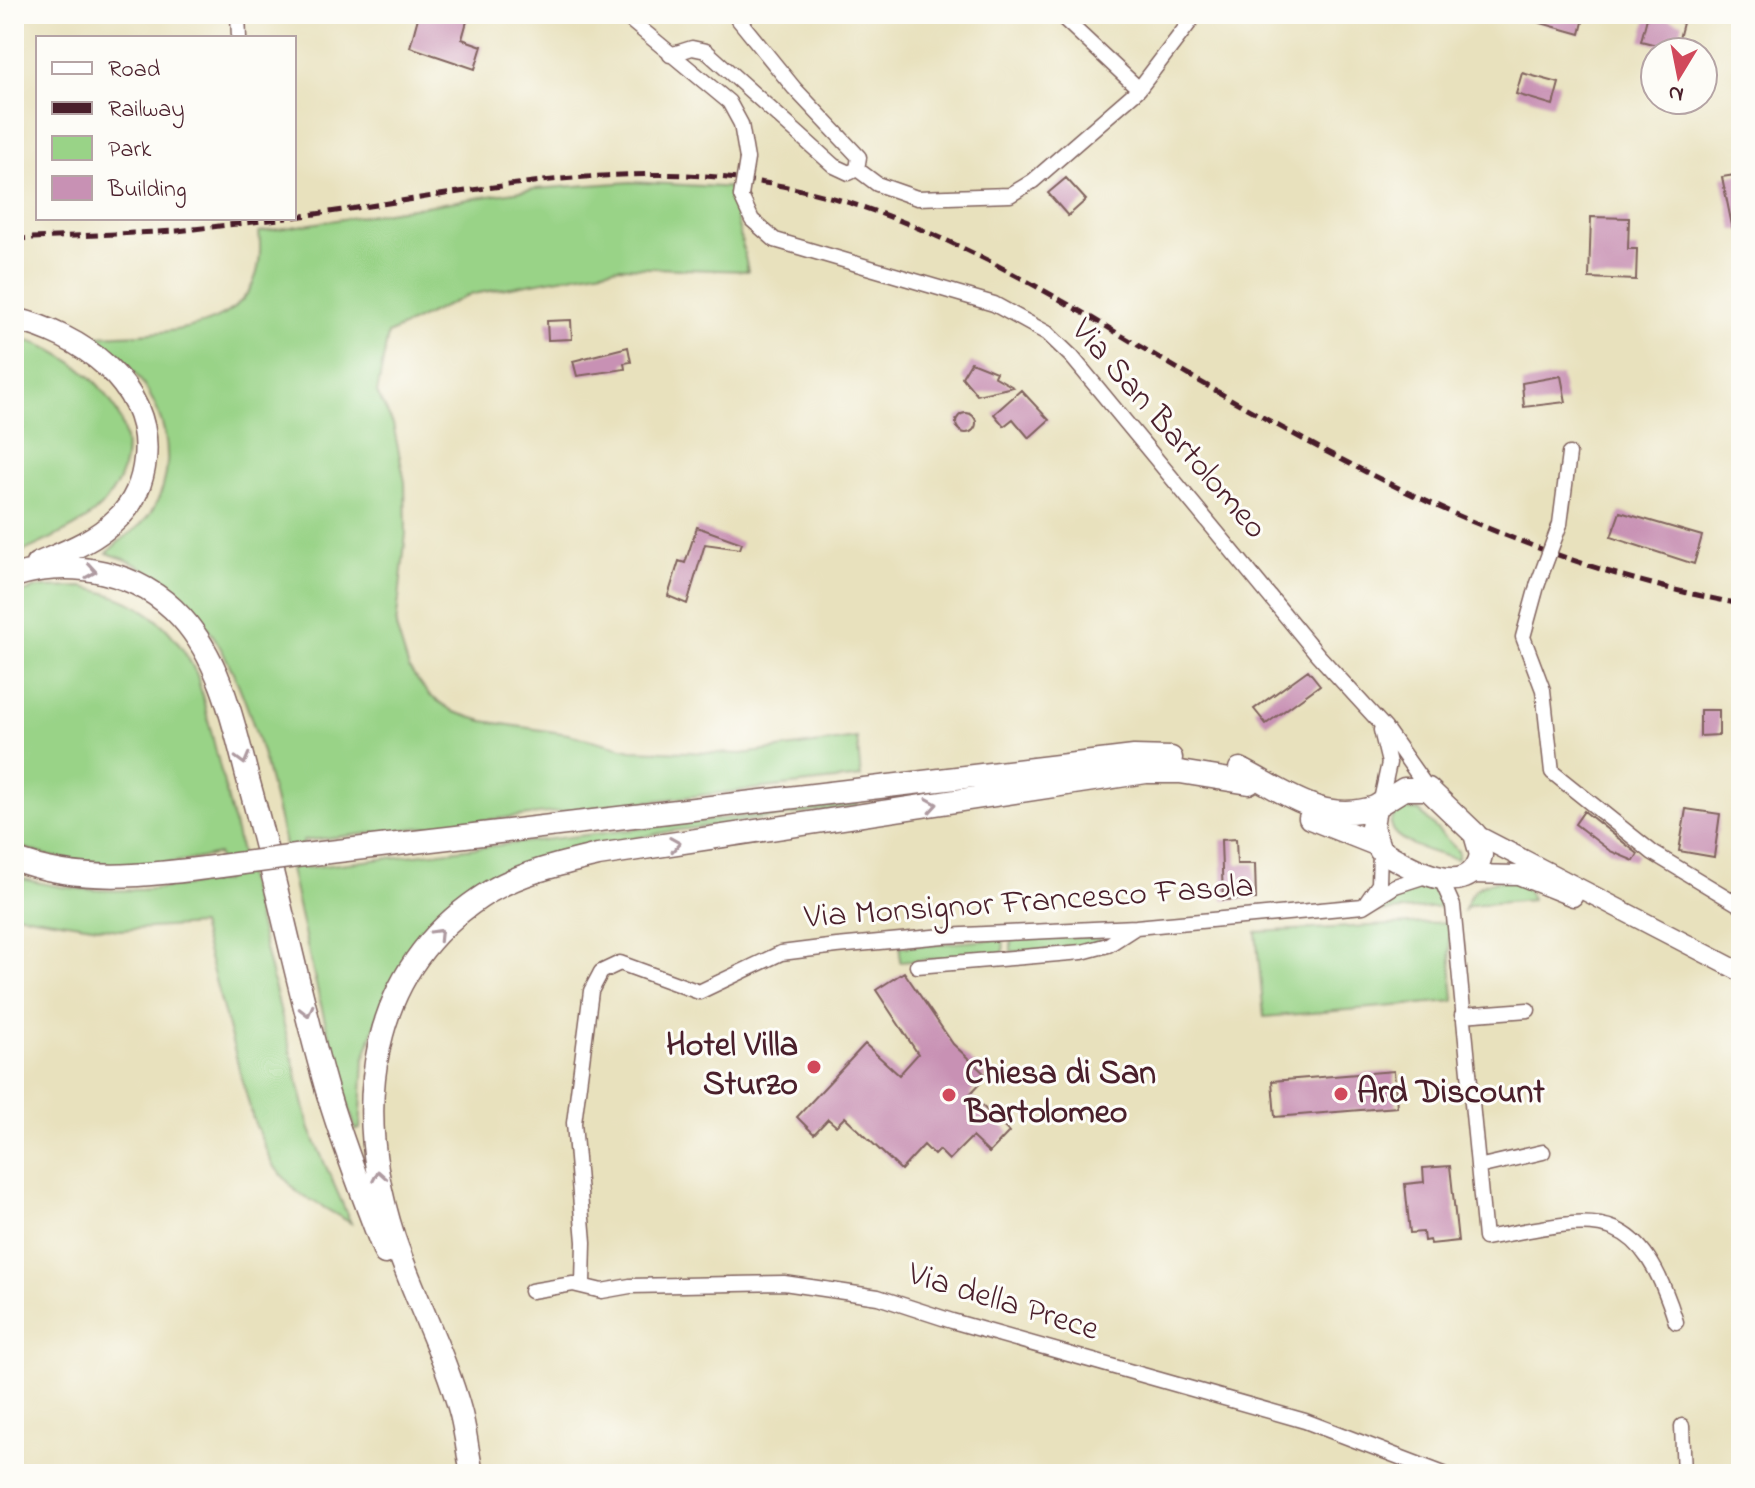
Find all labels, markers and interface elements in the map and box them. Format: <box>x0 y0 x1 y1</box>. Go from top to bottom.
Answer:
legend <box>36 36 296 220</box>
north arrow <box>1639 36 1719 116</box>
text: Road <box>108 53 161 88</box>
text: N <box>1666 76 1686 110</box>
text: Railway <box>108 93 185 129</box>
text: Park <box>108 133 152 168</box>
text: Building <box>107 173 187 208</box>
street label: Via San Bartolomeo <box>1057 308 1278 552</box>
one-way arrow <box>84 561 98 578</box>
one-way arrow <box>234 752 250 766</box>
one-way arrow <box>925 797 939 814</box>
one-way arrow <box>668 836 682 853</box>
street label: Via Monsignor Francesco Fasola <box>802 862 1255 944</box>
one-way arrow <box>429 929 443 943</box>
one-way arrow <box>298 1004 315 1017</box>
place label: Hotel Villa Sturzo <box>666 1022 798 1111</box>
place label: Chiesa di San Bartolomeo <box>963 1050 1156 1139</box>
marker: Hotel Villa Sturzo <box>805 1058 823 1076</box>
place label: Ard Discount <box>1357 1069 1545 1119</box>
marker: Ard Discount <box>1332 1085 1350 1103</box>
marker: Chiesa di San Bartolomeo <box>940 1086 958 1104</box>
one-way arrow <box>372 1170 389 1183</box>
street label: Via della Prece <box>901 1250 1105 1356</box>

